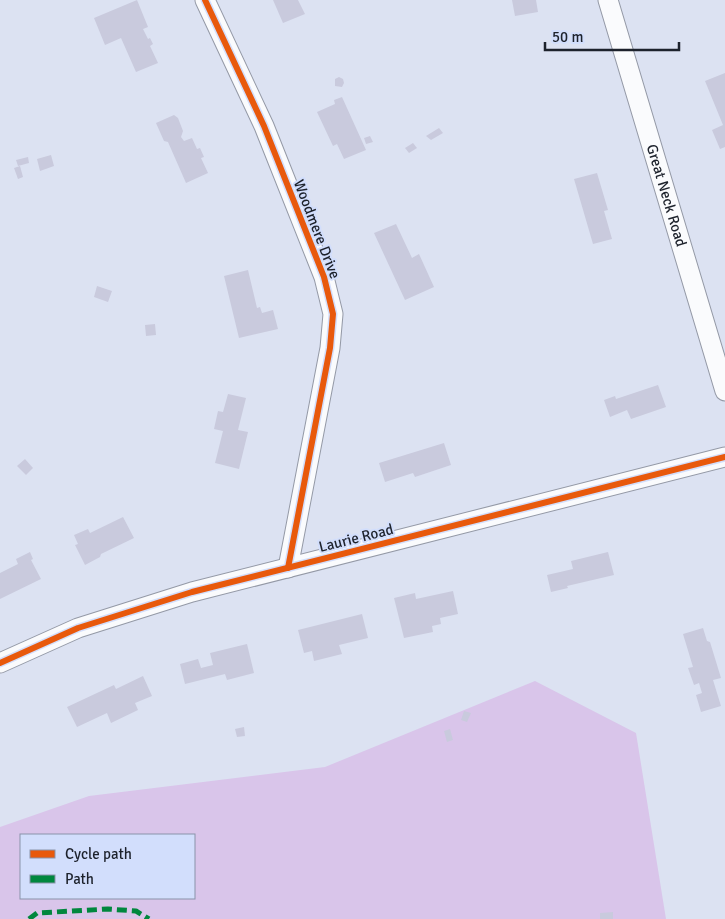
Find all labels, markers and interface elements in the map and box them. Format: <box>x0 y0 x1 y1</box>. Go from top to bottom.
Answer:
scale bar <box>545 20 679 52</box>
text: 50 m <box>552 28 583 46</box>
street label: Great Neck Road <box>643 142 690 249</box>
street label: Woodmere Drive <box>290 177 344 281</box>
street label: Laurie Road <box>317 520 395 556</box>
legend <box>20 834 195 899</box>
text: Cycle path <box>65 845 132 863</box>
text: Path <box>65 870 94 888</box>

